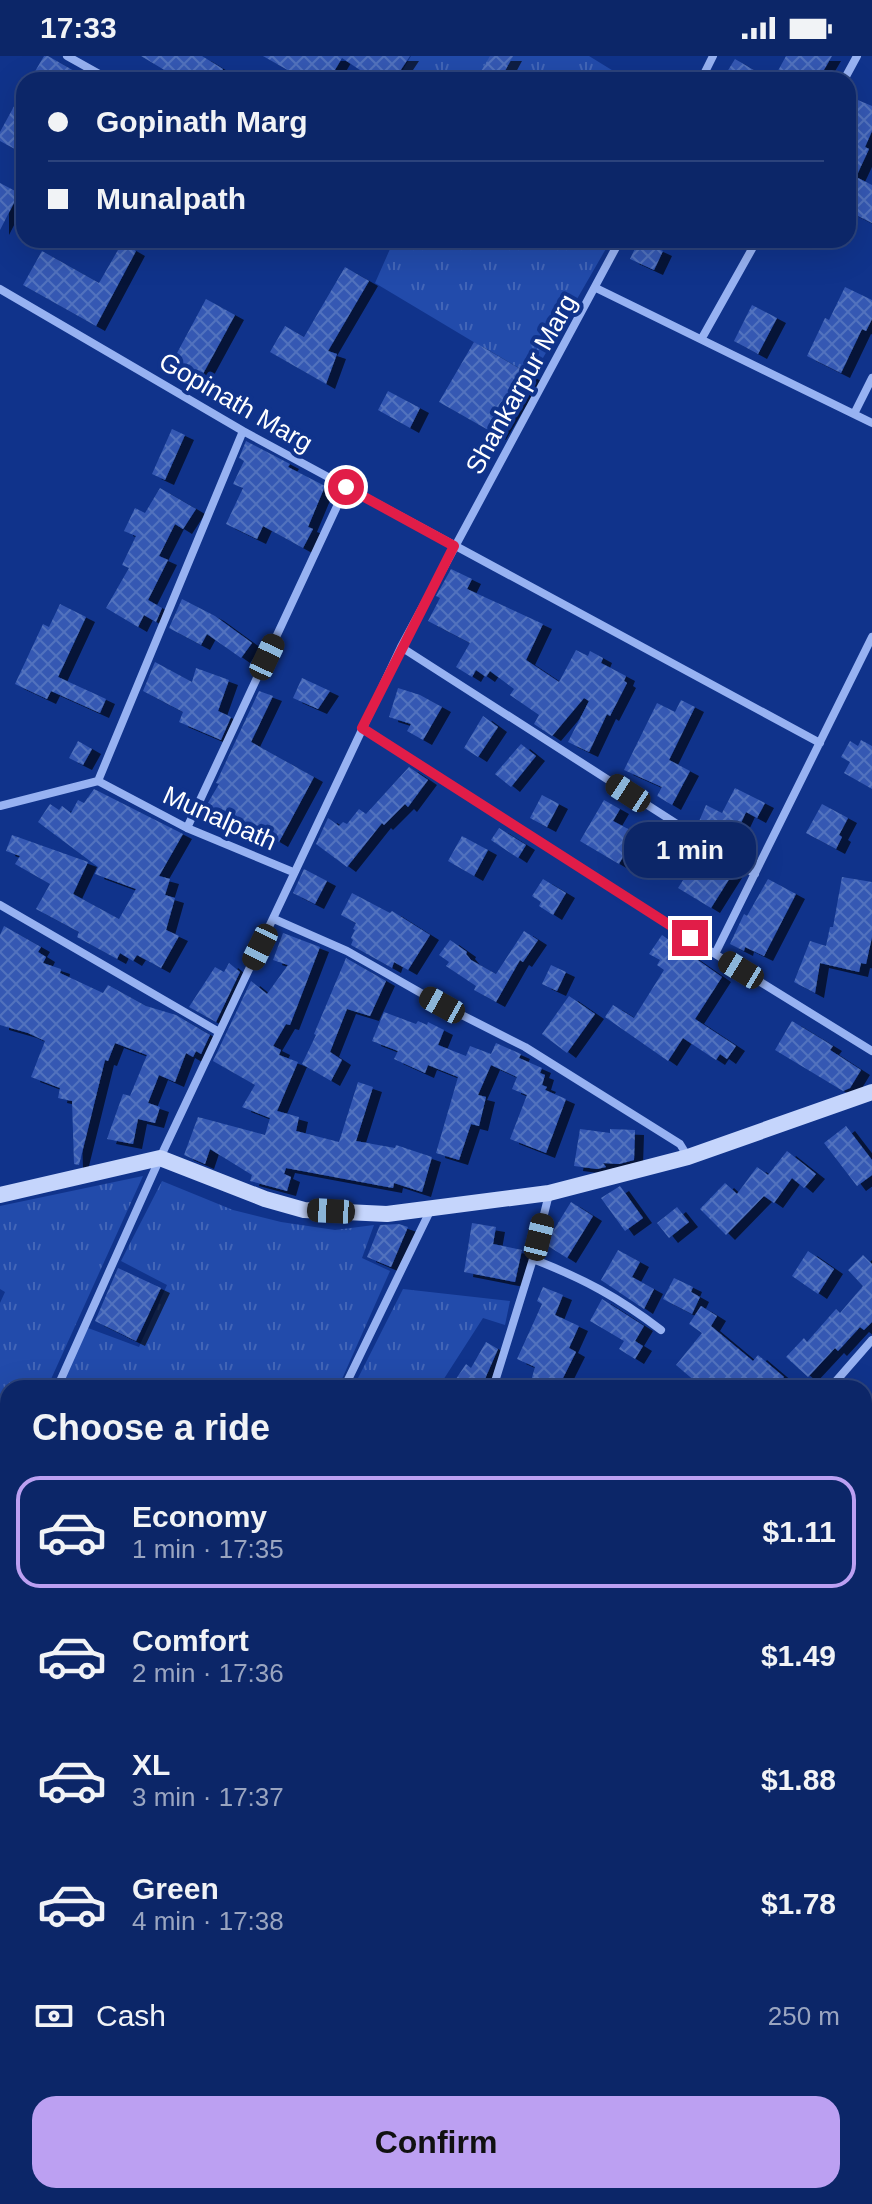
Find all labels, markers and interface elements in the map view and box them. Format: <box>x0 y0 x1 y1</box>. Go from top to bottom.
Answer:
text: 17:33 <box>40 11 117 44</box>
text: Gopinath Marg <box>96 105 308 138</box>
text: Munalpath <box>96 182 246 215</box>
street label: Shankarpur Marg <box>459 289 583 479</box>
street label: Gopinath Marg <box>154 346 318 458</box>
route start <box>328 469 364 505</box>
car <box>246 630 288 684</box>
car <box>601 770 655 816</box>
street label: Munalpath <box>158 780 282 856</box>
callout: 1 min <box>624 822 756 878</box>
text: 1 min <box>656 835 724 865</box>
car <box>239 920 281 974</box>
route end <box>672 920 708 956</box>
car <box>714 947 768 993</box>
car <box>415 983 469 1027</box>
car <box>306 1198 356 1224</box>
car <box>522 1211 556 1263</box>
text: Choose a ride <box>32 1407 270 1448</box>
icon: car <box>36 1496 108 1568</box>
text: Economy <box>132 1500 267 1533</box>
text: $1.11 <box>763 1515 836 1548</box>
text: 1 min · 17:35 <box>132 1534 284 1564</box>
icon: car <box>36 1620 108 1692</box>
text: Comfort <box>132 1624 249 1657</box>
text: $1.49 <box>761 1639 836 1672</box>
text: 2 min · 17:36 <box>132 1658 284 1688</box>
icon: car <box>36 1744 108 1816</box>
text: XL <box>132 1748 170 1781</box>
text: $1.88 <box>761 1763 836 1796</box>
text: 3 min · 17:37 <box>132 1782 284 1812</box>
icon: car <box>36 1868 108 1940</box>
text: Green <box>132 1872 219 1905</box>
text: $1.78 <box>761 1887 836 1920</box>
text: 4 min · 17:38 <box>132 1906 284 1936</box>
icon: cash <box>32 1994 76 2038</box>
text: Cash <box>96 1999 166 2032</box>
text: 250 m <box>768 2001 840 2031</box>
button: Confirm <box>32 2096 840 2188</box>

